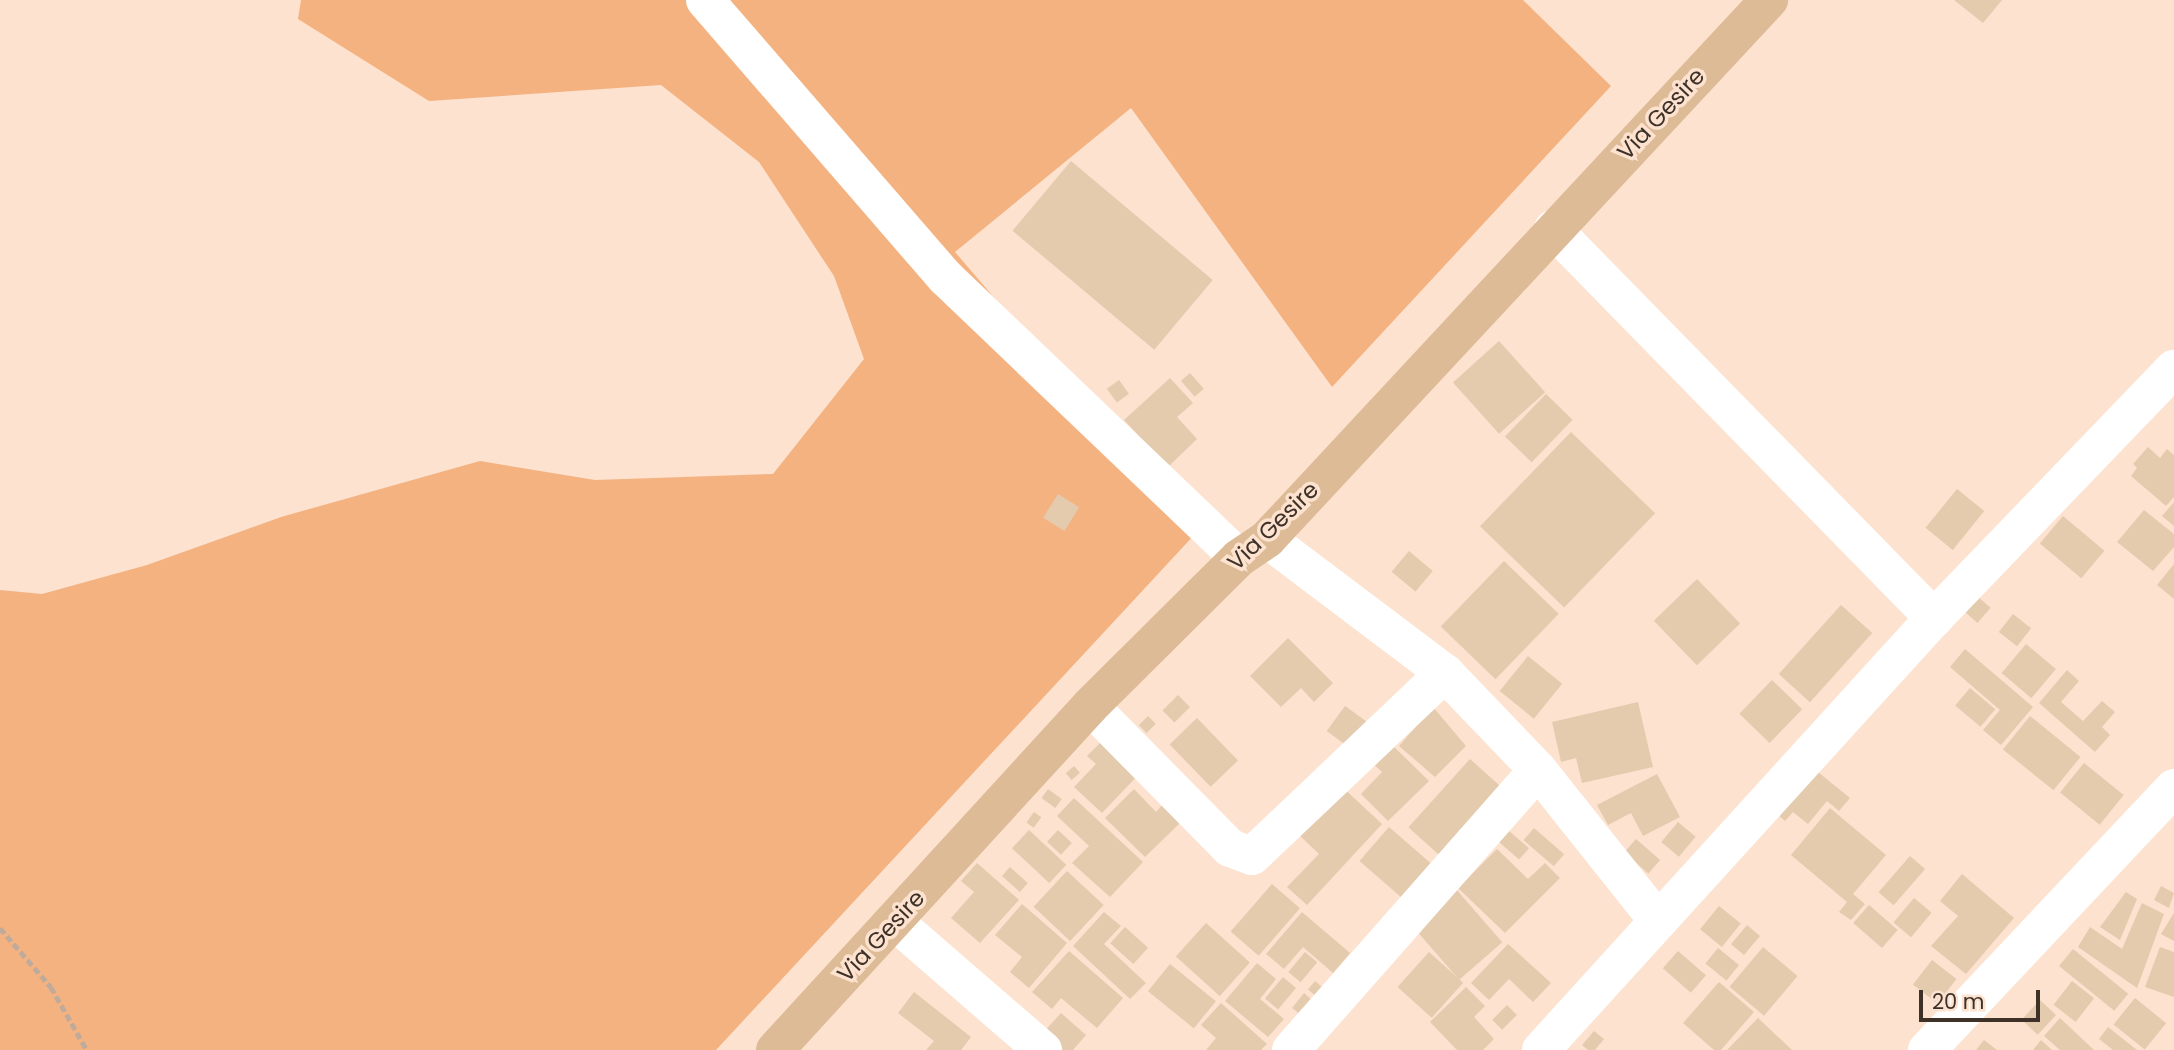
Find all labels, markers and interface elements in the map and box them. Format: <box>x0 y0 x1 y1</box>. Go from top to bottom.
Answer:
street label: Via Gesire <box>1612 62 1710 166</box>
street label: Via Gesire <box>1222 476 1324 576</box>
street label: Via Gesire <box>832 884 930 988</box>
scale bar <box>1922 976 2043 1020</box>
text: 20 m <box>1932 987 1985 1016</box>

